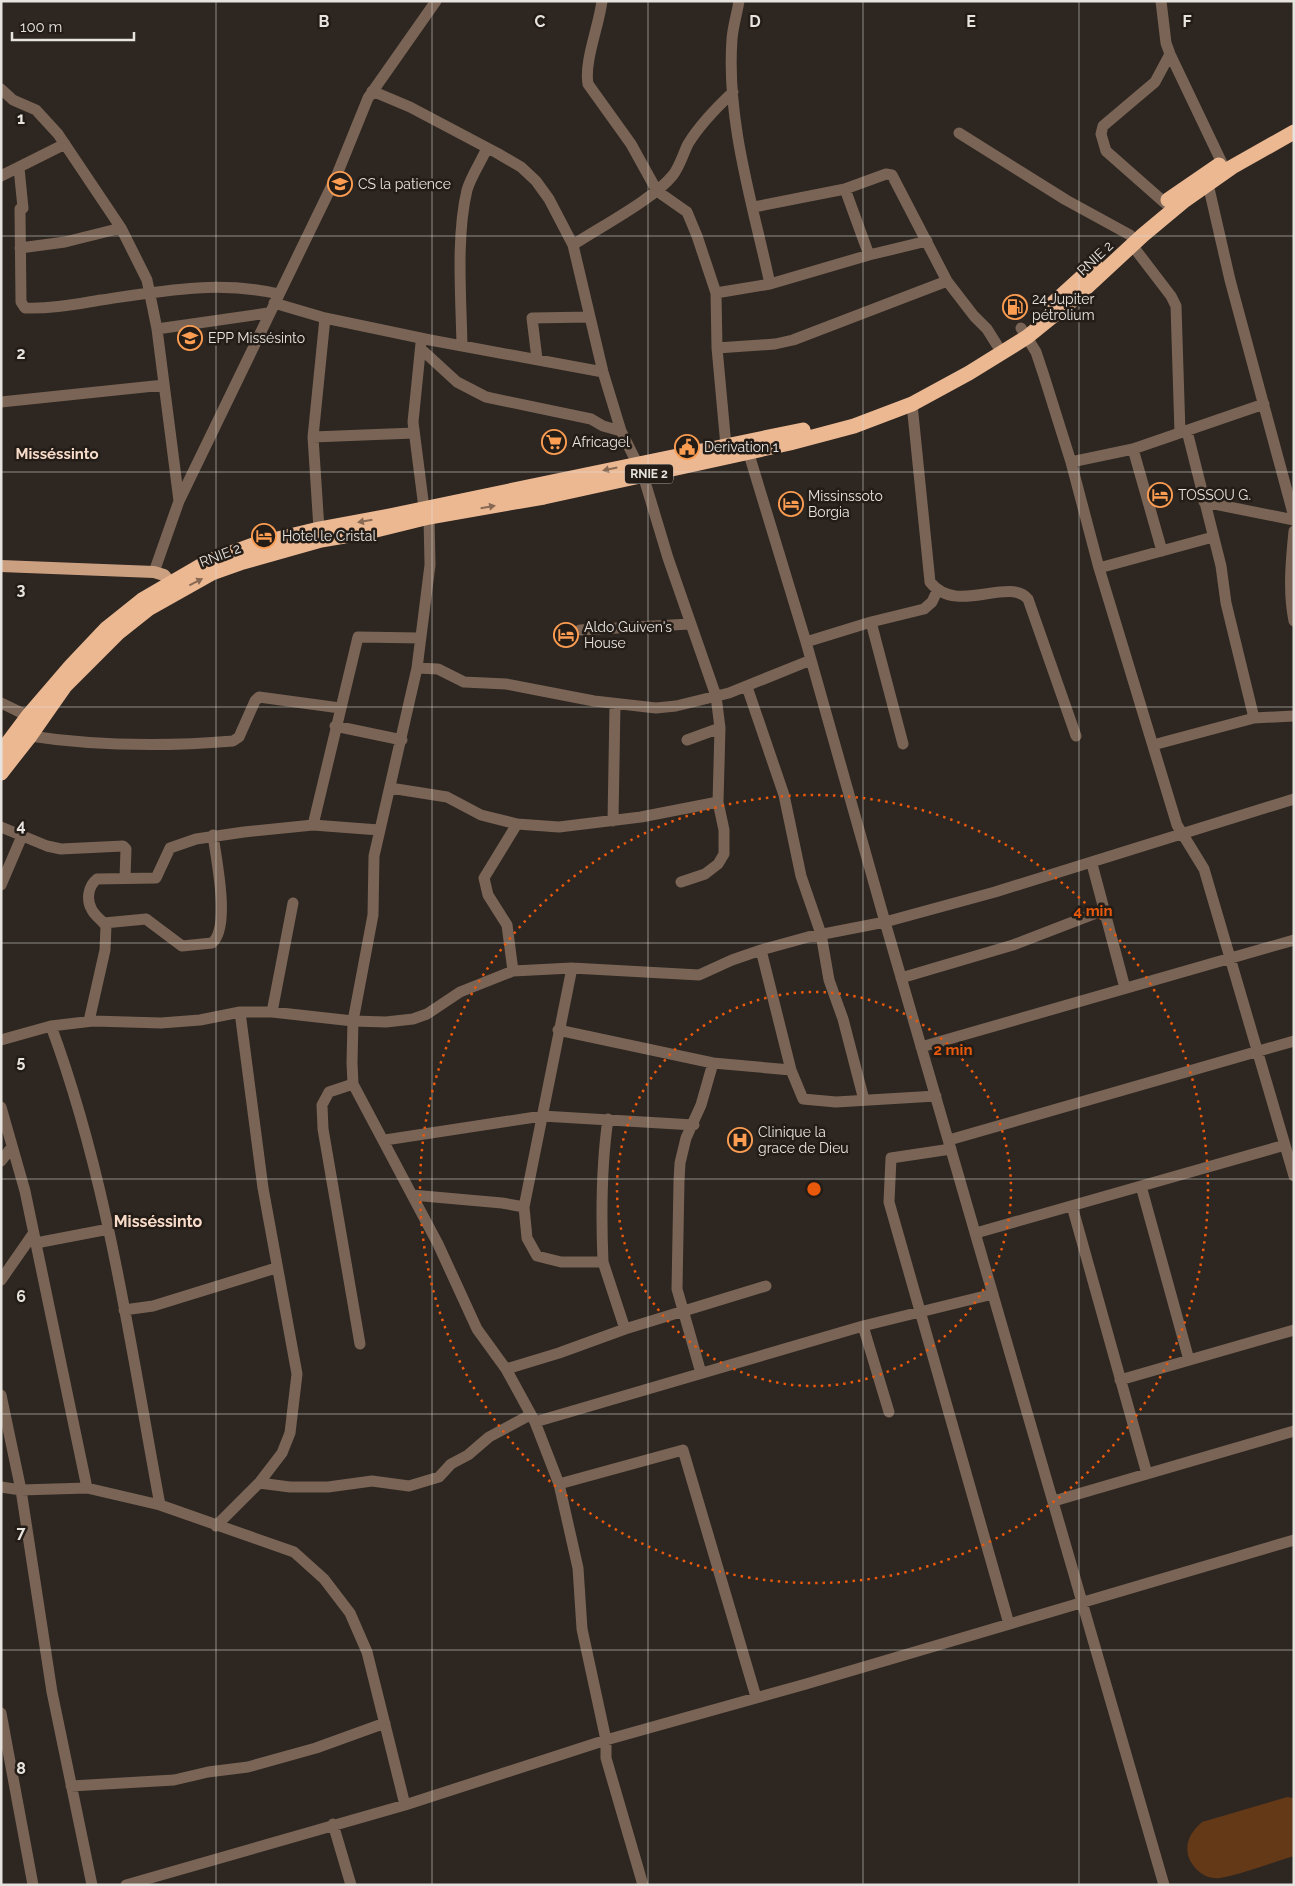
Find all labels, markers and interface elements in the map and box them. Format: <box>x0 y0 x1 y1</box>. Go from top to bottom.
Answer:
scale bar <box>12 10 135 42</box>
text: B <box>319 12 330 31</box>
text: C <box>535 12 546 31</box>
text: D <box>749 12 761 31</box>
text: E <box>966 12 976 31</box>
text: F <box>1182 12 1192 31</box>
text: 100 m <box>20 18 62 36</box>
text: 1 <box>17 109 25 128</box>
school or university icon: CS la patience <box>327 171 353 197</box>
place label: CS la patience <box>358 176 451 192</box>
street label: RNIE 2 <box>1074 238 1116 278</box>
place label: 24 Jupiter pétrolium <box>1032 291 1095 323</box>
fuel station icon: 24 Jupiter pétrolium <box>1002 294 1028 320</box>
school or university icon: EPP Missésinto <box>177 325 203 351</box>
place label: EPP Missésinto <box>208 330 305 346</box>
text: 2 <box>16 344 26 363</box>
supermarket icon: Africagel <box>541 429 567 455</box>
place label: Africagel <box>572 434 630 450</box>
public building icon: Derivation 1 <box>674 434 700 460</box>
place label: Derivation 1 <box>704 439 779 455</box>
district label: Misséssinto <box>15 445 99 463</box>
road number: RNIE 2 <box>625 464 673 484</box>
one-way arrow <box>602 465 617 473</box>
hotel icon: TOSSOU G. <box>1147 482 1173 508</box>
place label: TOSSOU G. <box>1178 487 1251 503</box>
place label: Missinssoto Borgia <box>808 488 883 520</box>
hotel icon: Missinssoto Borgia <box>778 491 804 517</box>
one-way arrow <box>480 503 496 511</box>
one-way arrow <box>357 517 373 525</box>
hotel icon: Hotel le Cristal <box>251 523 277 549</box>
place label: Hotel le Cristal <box>282 528 376 544</box>
street label: RNIE 2 <box>197 540 243 570</box>
one-way arrow <box>188 578 203 586</box>
text: 3 <box>17 580 26 599</box>
place label: Aldo Guiven's House <box>584 619 672 651</box>
hotel icon: Aldo Guiven's House <box>553 622 579 648</box>
text: 4 <box>16 816 26 835</box>
text: 4 min <box>1073 902 1113 920</box>
text: 2 min <box>934 1041 972 1059</box>
text: 5 <box>17 1052 26 1071</box>
place label: Clinique la grace de Dieu <box>758 1124 849 1156</box>
hospital icon: Clinique la grace de Dieu <box>727 1127 753 1153</box>
centre of rings <box>805 1180 823 1198</box>
district label: Misséssinto <box>114 1212 203 1231</box>
text: 6 <box>16 1287 26 1306</box>
text: 7 <box>17 1523 26 1542</box>
text: 8 <box>16 1759 26 1778</box>

